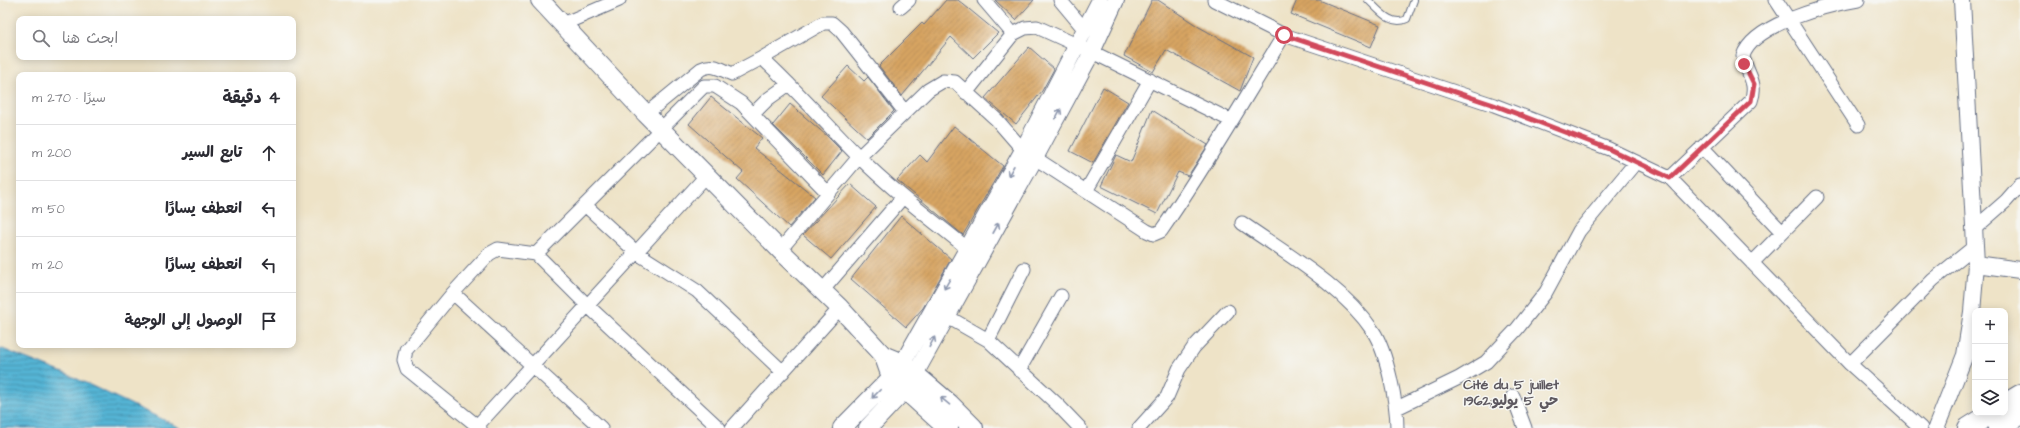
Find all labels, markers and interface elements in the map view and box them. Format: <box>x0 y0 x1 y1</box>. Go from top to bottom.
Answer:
search box <box>16 16 296 60</box>
route start <box>1275 26 1293 44</box>
icon: search <box>30 27 52 49</box>
text: ابحث هنا <box>62 28 118 49</box>
route end <box>1735 55 1753 73</box>
text: 4 دقيقة <box>222 86 280 110</box>
text: سيرًا · 270 m <box>32 89 106 107</box>
one-way arrow <box>1055 109 1063 121</box>
text: تابع السير <box>183 142 242 163</box>
icon: ahead <box>258 142 280 164</box>
text: 200 m <box>32 144 71 162</box>
one-way arrow <box>1007 165 1015 177</box>
text: انعطف يسارًا <box>165 198 242 219</box>
icon: left <box>258 198 280 220</box>
text: 50 m <box>32 200 65 218</box>
one-way arrow <box>992 222 1000 234</box>
text: انعطف يسارًا <box>165 254 242 275</box>
icon: left <box>258 254 280 276</box>
text: 20 m <box>32 256 63 274</box>
one-way arrow <box>943 278 951 290</box>
map controls <box>1972 308 2008 416</box>
button: + <box>1972 308 2008 344</box>
text: الوصول إلى الوجهة <box>125 310 242 331</box>
icon: arrive <box>258 310 280 332</box>
one-way arrow <box>929 336 937 348</box>
button: − <box>1972 344 2008 380</box>
district label: Cité du 5 juillet 1962;حي 5 يوليو <box>1463 375 1559 413</box>
button: layers <box>1972 380 2008 416</box>
one-way arrow <box>871 389 881 399</box>
one-way arrow <box>939 396 950 405</box>

